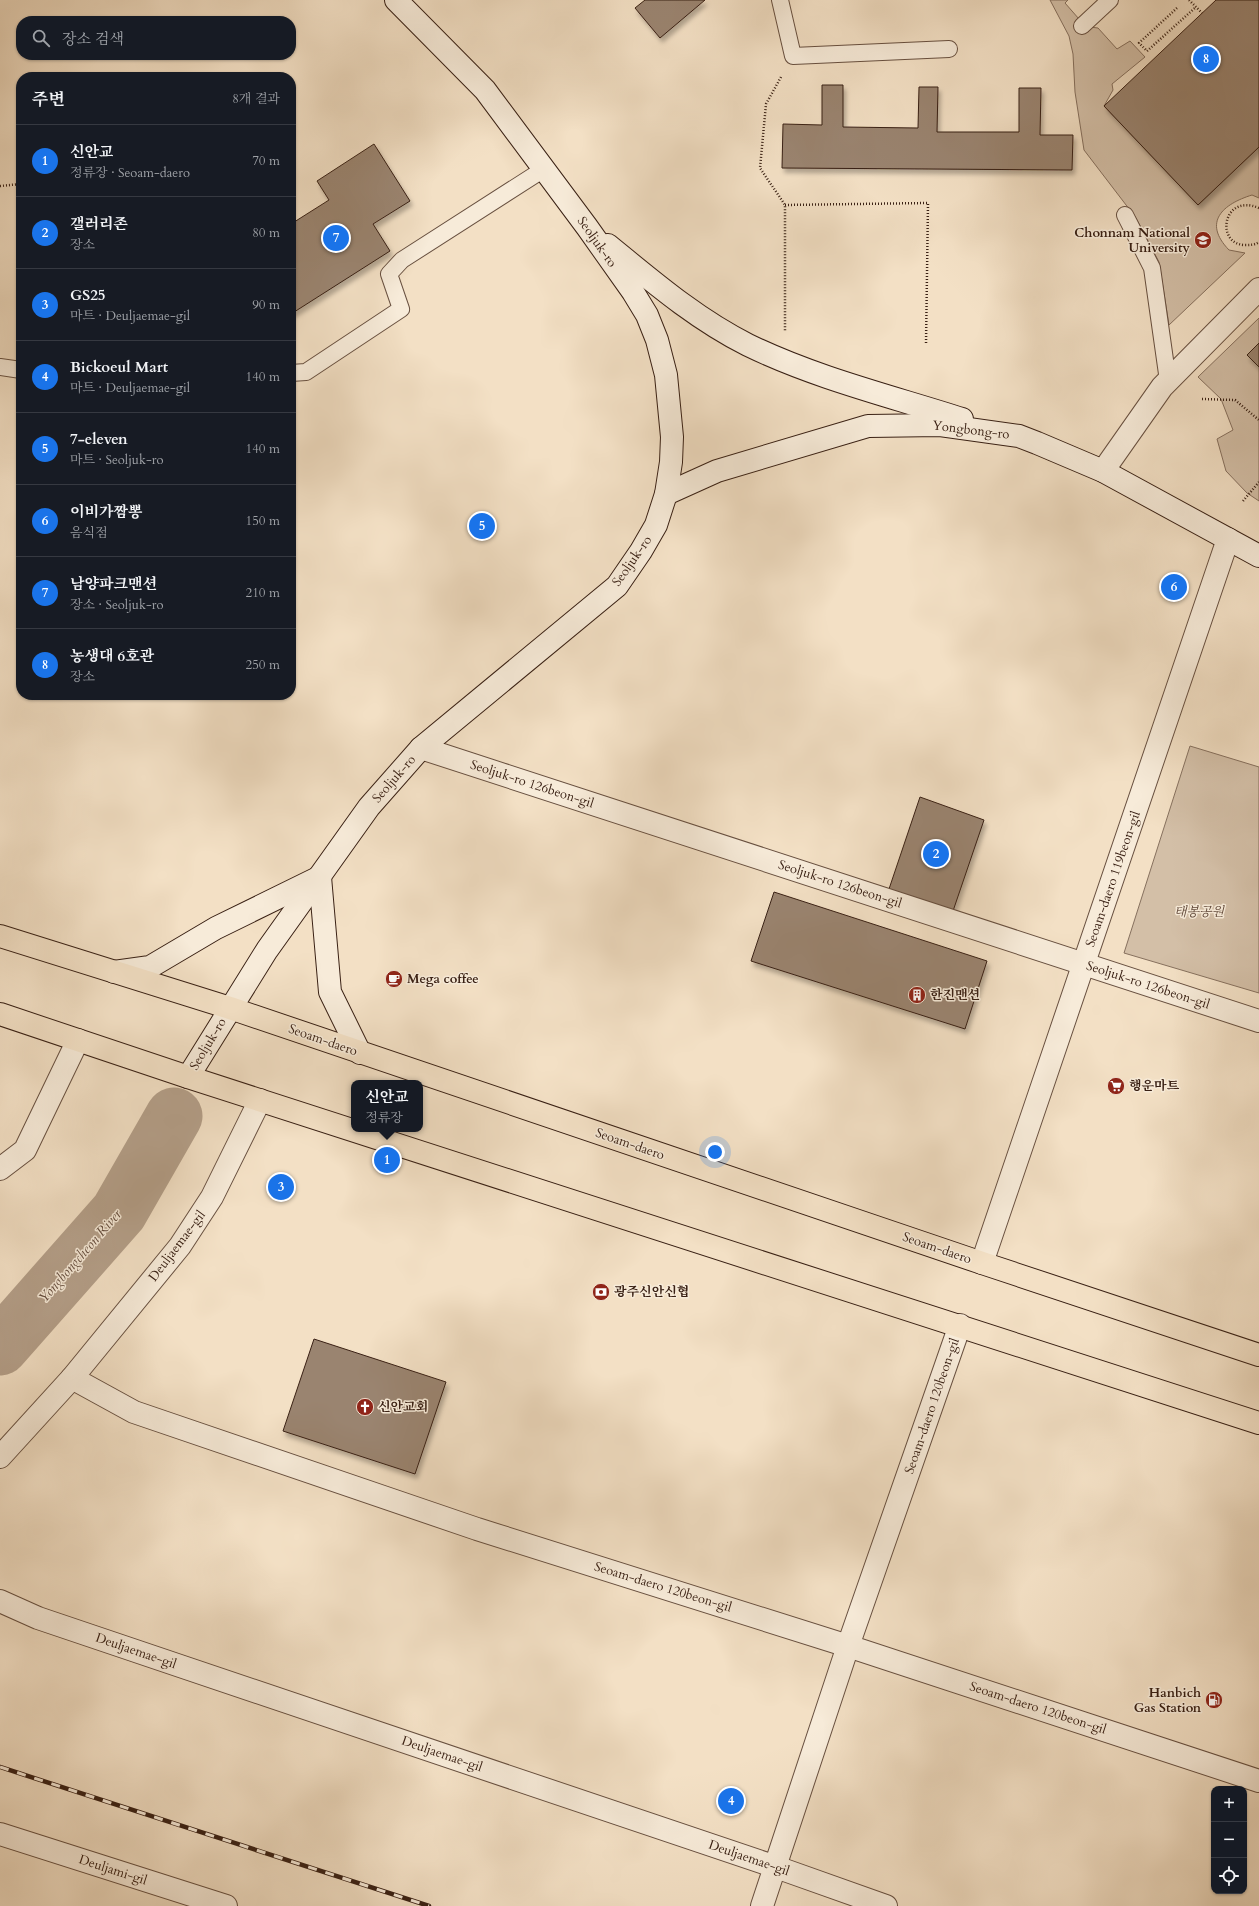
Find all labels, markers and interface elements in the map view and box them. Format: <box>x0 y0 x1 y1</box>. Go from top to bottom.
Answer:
search box <box>16 16 296 60</box>
icon: search <box>30 27 52 49</box>
text: 장소 검색 <box>62 29 124 49</box>
pin: 8 <box>1193 44 1219 74</box>
text: 주변 <box>32 88 65 111</box>
text: 8개 결과 <box>232 90 280 108</box>
text: 신안교 <box>70 142 113 162</box>
text: 1 <box>42 152 48 170</box>
text: 70 m <box>252 152 280 170</box>
text: 정류장 · Seoam-daero <box>70 164 190 182</box>
street label: Seoljuk-ro <box>573 213 621 271</box>
text: 갤러리존 <box>70 214 128 234</box>
pin: 7 <box>323 223 349 253</box>
text: 2 <box>42 224 48 242</box>
text: 80 m <box>252 224 280 242</box>
place label: Chonnam National University <box>1074 224 1191 257</box>
school or university icon: Chonnam National University <box>1193 230 1213 250</box>
text: 장소 <box>70 236 95 254</box>
text: GS25 <box>70 285 106 305</box>
text: 3 <box>42 296 48 314</box>
text: 90 m <box>252 296 280 314</box>
text: 마트 · Deuljaemae-gil <box>70 307 190 325</box>
text: Bickoeul Mart <box>70 357 168 377</box>
text: 4 <box>42 368 48 386</box>
text: 140 m <box>246 368 280 386</box>
text: 마트 · Deuljaemae-gil <box>70 379 190 397</box>
street label: Yongbong-ro <box>931 416 1011 444</box>
text: 7-eleven <box>70 429 128 449</box>
text: 5 <box>42 440 48 458</box>
text: 140 m <box>246 440 280 458</box>
text: 마트 · Seoljuk-ro <box>70 451 163 469</box>
text: 이비가짬뽕 <box>70 502 142 522</box>
pin: 5 <box>469 511 495 541</box>
text: 6 <box>42 512 48 530</box>
text: 150 m <box>246 512 280 530</box>
text: 음식점 <box>70 524 108 542</box>
street label: Seoljuk-ro <box>608 532 656 590</box>
pin: 6 <box>1161 572 1187 602</box>
text: 남양파크맨션 <box>70 574 157 594</box>
text: 7 <box>42 584 48 602</box>
text: 210 m <box>246 584 280 602</box>
text: 장소 · Seoljuk-ro <box>70 596 163 614</box>
text: 농생대 6호관 <box>70 646 154 666</box>
text: 8 <box>42 656 48 674</box>
text: 250 m <box>246 656 280 674</box>
text: 장소 <box>70 668 95 686</box>
street label: Seoljuk-ro <box>368 751 420 807</box>
street label: Seoljuk-ro 126beon-gil <box>468 756 597 813</box>
street label: Seoam-daero 119beon-gil <box>1081 808 1145 949</box>
pin: 2 <box>923 839 949 869</box>
street label: Seoljuk-ro 126beon-gil <box>776 856 905 913</box>
park label: 태봉공원 <box>1174 903 1226 921</box>
street label: Seoljuk-ro 126beon-gil <box>1084 957 1213 1014</box>
cafe icon: Mega coffee <box>384 969 404 989</box>
place label: Mega coffee <box>407 970 479 988</box>
building icon: 한진맨션 <box>907 985 927 1005</box>
place label: 한진맨션 <box>930 986 980 1004</box>
street label: Seoljuk-ro <box>185 1014 231 1074</box>
street label: Seoam-daero <box>286 1020 360 1060</box>
supermarket icon: 행운마트 <box>1106 1076 1126 1096</box>
place label: 행운마트 <box>1129 1077 1180 1095</box>
popup <box>351 1080 423 1132</box>
text: 신안교 <box>365 1087 409 1107</box>
text: 정류장 <box>365 1109 403 1127</box>
street label: Seoam-daero <box>593 1124 667 1164</box>
your location <box>705 1142 725 1162</box>
pin: 1 <box>374 1145 400 1175</box>
pin: 3 <box>268 1172 294 1202</box>
water label: Yongbongcheon River <box>34 1205 126 1307</box>
street label: Deuljaemae-gil <box>144 1206 210 1285</box>
street label: Seoam-daero <box>900 1228 974 1268</box>
bank icon: 광주신안신협 <box>591 1282 611 1302</box>
place label: 광주신안신협 <box>614 1283 689 1301</box>
street label: Seoam-daero 120beon-gil <box>900 1335 964 1476</box>
church icon: 신안교회 <box>355 1397 375 1417</box>
place label: 신안교회 <box>378 1398 428 1416</box>
street label: Seoam-daero 120beon-gil <box>592 1558 735 1617</box>
street label: Deuljaemae-gil <box>93 1629 180 1674</box>
street label: Seoam-daero 120beon-gil <box>967 1677 1109 1739</box>
place label: Hanbich Gas Station <box>1134 1684 1202 1717</box>
fuel station icon: Hanbich Gas Station <box>1204 1690 1224 1710</box>
street label: Deuljaemae-gil <box>399 1732 486 1777</box>
pin: 4 <box>718 1786 744 1816</box>
map controls <box>1211 1786 1247 1894</box>
button: + <box>1211 1786 1247 1822</box>
button: − <box>1211 1822 1247 1858</box>
street label: Deuljaemae-gil <box>706 1836 793 1881</box>
street label: Deuljami-gil <box>77 1850 150 1890</box>
button: locate <box>1211 1858 1247 1894</box>

